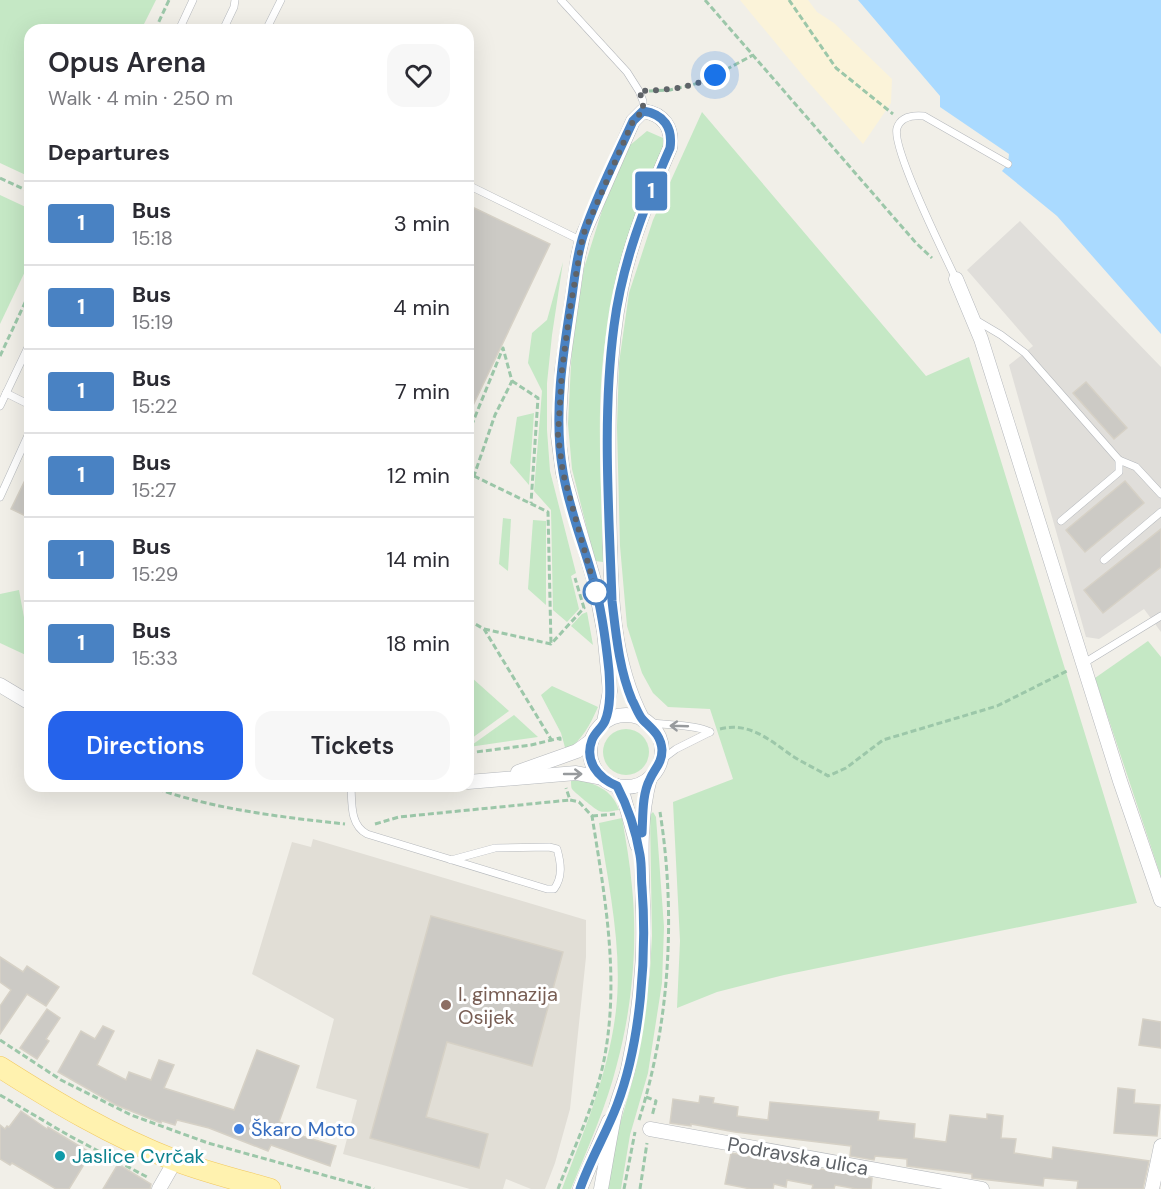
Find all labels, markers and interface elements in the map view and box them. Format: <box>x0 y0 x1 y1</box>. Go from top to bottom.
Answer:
text: Opus Arena <box>48 44 206 81</box>
button: heart <box>387 44 450 107</box>
your location <box>700 60 730 90</box>
text: Walk · 4 min · 250 m <box>48 85 233 111</box>
text: Departures <box>48 138 170 167</box>
line badge: 1 <box>632 172 670 210</box>
text: 1 <box>647 177 655 205</box>
text: Bus <box>132 196 171 225</box>
text: 1 <box>77 209 85 237</box>
text: 3 min <box>394 209 450 238</box>
text: 15:18 <box>132 225 173 251</box>
text: Bus <box>132 280 171 309</box>
text: 1 <box>77 293 85 321</box>
text: 4 min <box>393 293 450 322</box>
text: 15:19 <box>132 309 173 335</box>
text: Bus <box>132 364 171 393</box>
text: 1 <box>77 377 85 405</box>
text: 7 min <box>395 377 450 406</box>
text: 15:22 <box>132 393 178 419</box>
text: Bus <box>132 448 171 477</box>
text: 1 <box>77 461 85 489</box>
text: 12 min <box>387 461 450 490</box>
text: 15:27 <box>132 477 176 503</box>
text: Bus <box>132 532 171 561</box>
text: 1 <box>77 545 85 573</box>
text: 14 min <box>386 545 450 574</box>
text: 15:29 <box>132 561 178 587</box>
unlabelled marker <box>583 579 609 605</box>
text: Bus <box>132 616 171 645</box>
text: 1 <box>77 629 85 657</box>
text: 18 min <box>386 629 450 658</box>
text: 15:33 <box>132 645 178 671</box>
button: Directions <box>48 711 243 780</box>
button: Tickets <box>255 711 450 780</box>
one-way arrow <box>670 721 690 732</box>
one-way arrow <box>563 768 583 780</box>
place label: I. gimnazija Osijek <box>458 981 558 1030</box>
marker: I. gimnazija Osijek <box>439 998 453 1012</box>
place label: Škaro Moto <box>251 1116 355 1142</box>
marker: Škaro Moto <box>232 1122 246 1136</box>
street label: Podravska ulica <box>726 1131 870 1181</box>
place label: Jaslice Cvrčak <box>72 1143 205 1169</box>
marker: Jaslice Cvrčak <box>53 1149 67 1163</box>

